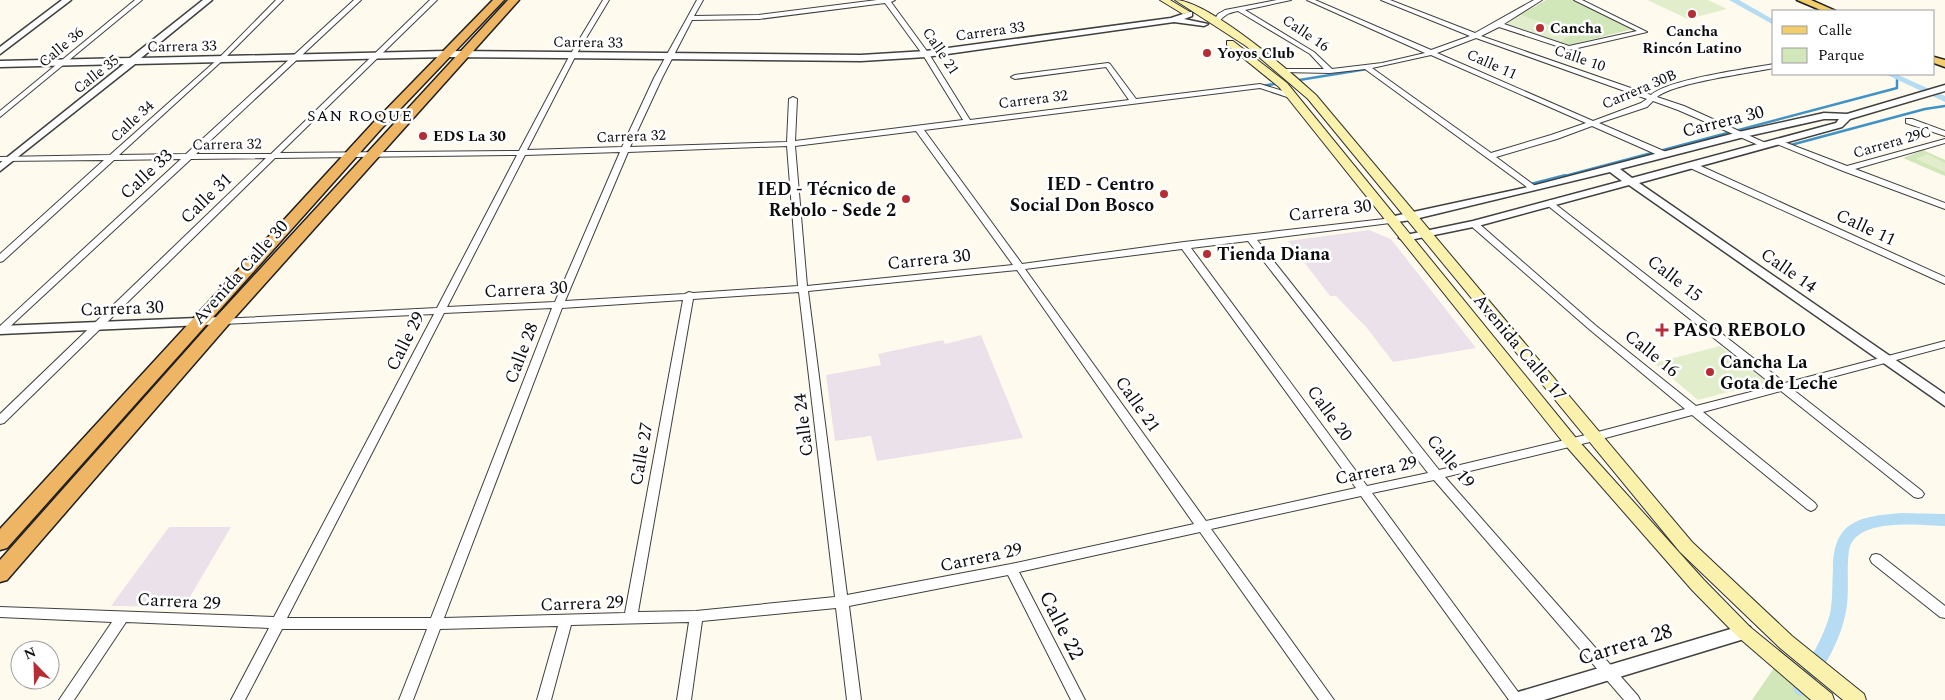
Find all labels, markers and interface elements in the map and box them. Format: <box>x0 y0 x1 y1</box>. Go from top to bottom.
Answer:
marker: Cancha Rincón Latino <box>1686 8 1698 20</box>
street label: Calle 16 <box>1277 9 1335 58</box>
legend <box>1772 10 1935 75</box>
street label: Carrera 33 <box>954 15 1027 48</box>
place label: Cancha <box>1550 17 1602 40</box>
text: Calle <box>1818 19 1852 42</box>
place label: Cancha Rincón Latino <box>1642 20 1742 60</box>
street label: Calle 36 <box>34 21 89 73</box>
marker: Cancha <box>1534 22 1546 34</box>
street label: Calle 21 <box>916 23 965 80</box>
street label: Carrera 33 <box>553 30 623 55</box>
street label: Carrera 33 <box>147 34 217 59</box>
street label: Calle 10 <box>1551 39 1609 78</box>
place label: Yoyos Club <box>1217 42 1295 65</box>
street label: Calle 11 <box>1463 43 1521 86</box>
text: Parque <box>1818 44 1865 67</box>
marker: Yoyos Club <box>1201 47 1213 59</box>
street label: Calle 35 <box>68 49 124 100</box>
street label: Carrera 30B <box>1598 63 1680 116</box>
street label: Carrera 32 <box>997 84 1069 115</box>
street label: Calle 34 <box>105 95 160 148</box>
street label: Carrera 30 <box>1679 98 1767 145</box>
district label: SAN ROQUE <box>307 104 413 128</box>
street label: Carrera 29C <box>1850 120 1934 165</box>
street label: Carrera 32 <box>596 124 666 149</box>
place label: EDS La 30 <box>433 125 506 148</box>
marker: EDS La 30 <box>417 130 429 142</box>
street label: Carrera 32 <box>192 132 262 157</box>
street label: Calle 33 <box>114 143 179 206</box>
street label: Calle 31 <box>174 167 239 230</box>
place label: IED - Centro Social Don Bosco <box>1010 171 1154 219</box>
place label: IED - Técnico de Rebolo - Sede 2 <box>757 176 896 224</box>
marker: IED - Centro Social Don Bosco <box>1158 188 1170 200</box>
street label: Carrera 30 <box>1287 192 1373 229</box>
marker: IED - Técnico de Rebolo - Sede 2 <box>900 193 912 205</box>
street label: Calle 11 <box>1831 202 1900 253</box>
street label: Avenida Calle 30 <box>186 214 295 331</box>
place label: Tienda Diana <box>1217 241 1331 268</box>
street label: Calle 14 <box>1755 241 1822 300</box>
street label: Carrera 30 <box>886 242 972 277</box>
marker: Tienda Diana <box>1201 248 1213 260</box>
street label: Calle 15 <box>1641 248 1708 309</box>
street label: Carrera 30 <box>484 274 568 305</box>
street label: Avenida Calle 17 <box>1466 288 1573 407</box>
street label: Carrera 30 <box>80 294 164 323</box>
street label: Calle 29 <box>379 307 432 376</box>
place label: PASO REBOLO <box>1673 317 1806 344</box>
street label: Calle 28 <box>497 319 545 388</box>
street label: Calle 16 <box>1618 323 1685 384</box>
marker: PASO REBOLO <box>1655 323 1669 337</box>
place label: Cancha La Gota de Leche <box>1720 349 1838 397</box>
marker: Cancha La Gota de Leche <box>1704 366 1716 378</box>
street label: Calle 21 <box>1108 371 1167 438</box>
street label: Calle 20 <box>1300 380 1359 447</box>
street label: Calle 24 <box>786 392 821 458</box>
street label: Calle 27 <box>623 420 660 488</box>
street label: Calle 19 <box>1420 428 1481 494</box>
street label: Carrera 29 <box>1332 449 1420 492</box>
street label: Carrera 29 <box>937 536 1025 579</box>
street label: Calle 22 <box>1030 585 1092 666</box>
street label: Carrera 29 <box>137 586 221 617</box>
street label: Carrera 29 <box>540 589 624 618</box>
street label: Carrera 28 <box>1574 615 1677 674</box>
north arrow <box>10 640 60 690</box>
text: N <box>21 642 39 665</box>

